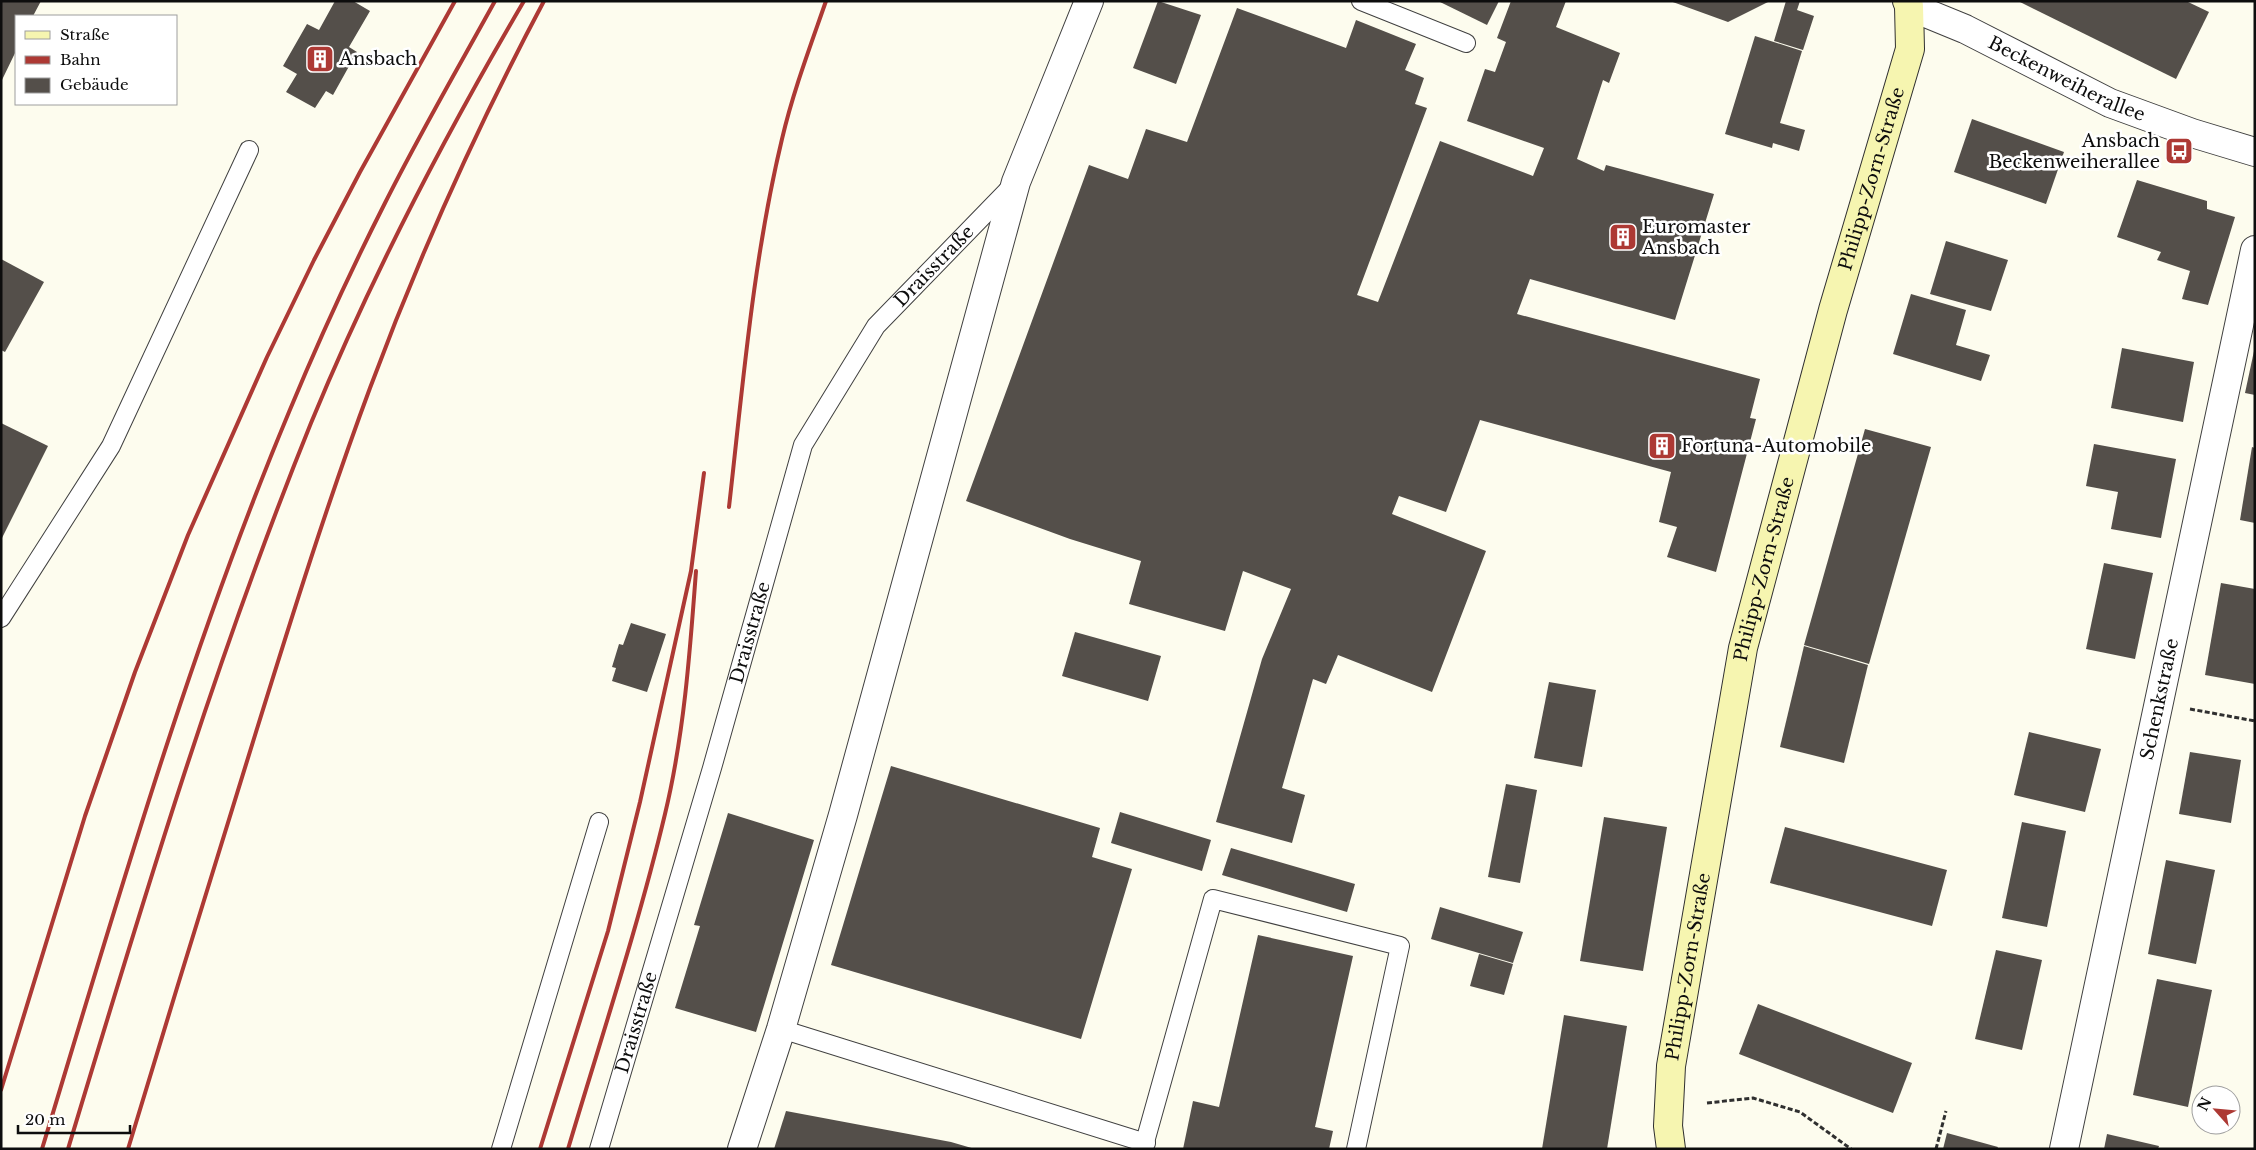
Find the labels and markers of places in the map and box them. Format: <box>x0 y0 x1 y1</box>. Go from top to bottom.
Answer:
building icon: Ansbach <box>305 44 335 74</box>
place label: Ansbach <box>338 48 417 70</box>
place label: Ansbach Beckenweiherallee <box>1988 130 2160 173</box>
bus stop icon: Ansbach Beckenweiherallee <box>2164 136 2194 166</box>
place label: Euromaster Ansbach <box>1641 216 1751 259</box>
building icon: Euromaster Ansbach <box>1608 222 1638 252</box>
building icon: Fortuna-Automobile <box>1647 431 1677 461</box>
place label: Fortuna-Automobile <box>1681 435 1871 457</box>

